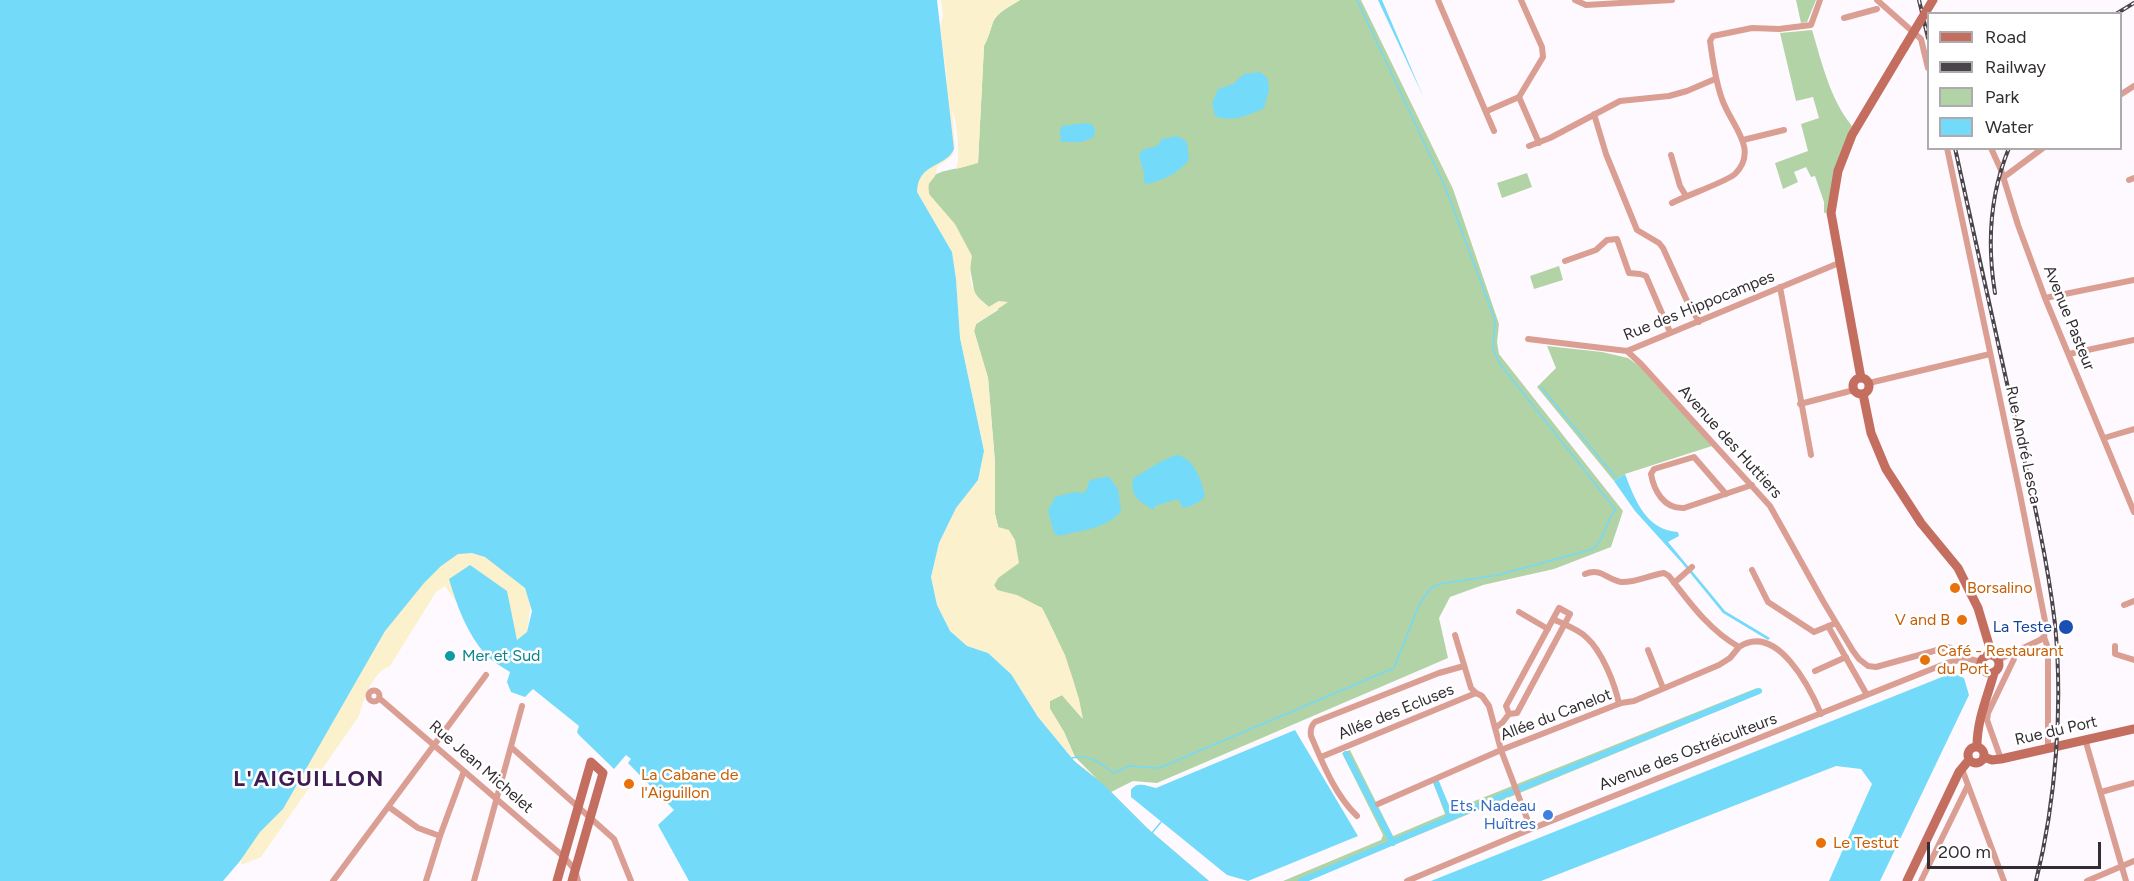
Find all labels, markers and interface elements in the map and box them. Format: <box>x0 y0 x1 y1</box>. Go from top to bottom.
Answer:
legend <box>1927 12 2122 150</box>
text: Road <box>1985 26 2026 48</box>
text: Railway <box>1985 56 2046 78</box>
text: Park <box>1985 86 2019 108</box>
text: Water <box>1985 116 2033 138</box>
street label: Avenue Pasteur <box>2039 263 2099 373</box>
street label: Rue des Hippocampes <box>1621 267 1777 345</box>
street label: Avenue des Huttiers <box>1674 381 1786 503</box>
street label: Rue André Lesca <box>2001 384 2045 506</box>
place label: Borsalino <box>1967 578 2033 598</box>
marker: Borsalino <box>1948 581 1962 595</box>
place label: V and B <box>1895 610 1950 630</box>
marker: V and B <box>1955 613 1969 627</box>
place label: La Teste <box>1993 617 2052 637</box>
marker: La Teste <box>2057 618 2075 636</box>
place label: Café - Restaurant du Port <box>1937 641 2064 679</box>
place label: Mer et Sud <box>462 646 540 666</box>
marker: Mer et Sud <box>443 649 457 663</box>
marker: Café - Restaurant du Port <box>1918 653 1932 667</box>
street label: Allée des Ecluses <box>1335 680 1457 744</box>
street label: Allée du Canelot <box>1498 685 1614 745</box>
street label: Avenue des Ostréiculteurs <box>1596 709 1780 795</box>
street label: Rue du Port <box>2013 712 2099 750</box>
street label: Rue Jean Michelet <box>425 717 537 817</box>
place label: La Cabane de l'Aiguillon <box>641 765 738 803</box>
district label: L'AIGUILLON <box>233 767 385 793</box>
marker: La Cabane de l'Aiguillon <box>622 777 636 791</box>
place label: Ets. Nadeau Huîtres <box>1450 796 1536 834</box>
marker: Ets. Nadeau Huîtres <box>1541 808 1555 822</box>
scale bar <box>1930 830 2104 868</box>
place label: Le Testut <box>1833 833 1899 853</box>
marker: Le Testut <box>1814 836 1828 850</box>
text: 200 m <box>1938 841 1991 863</box>

